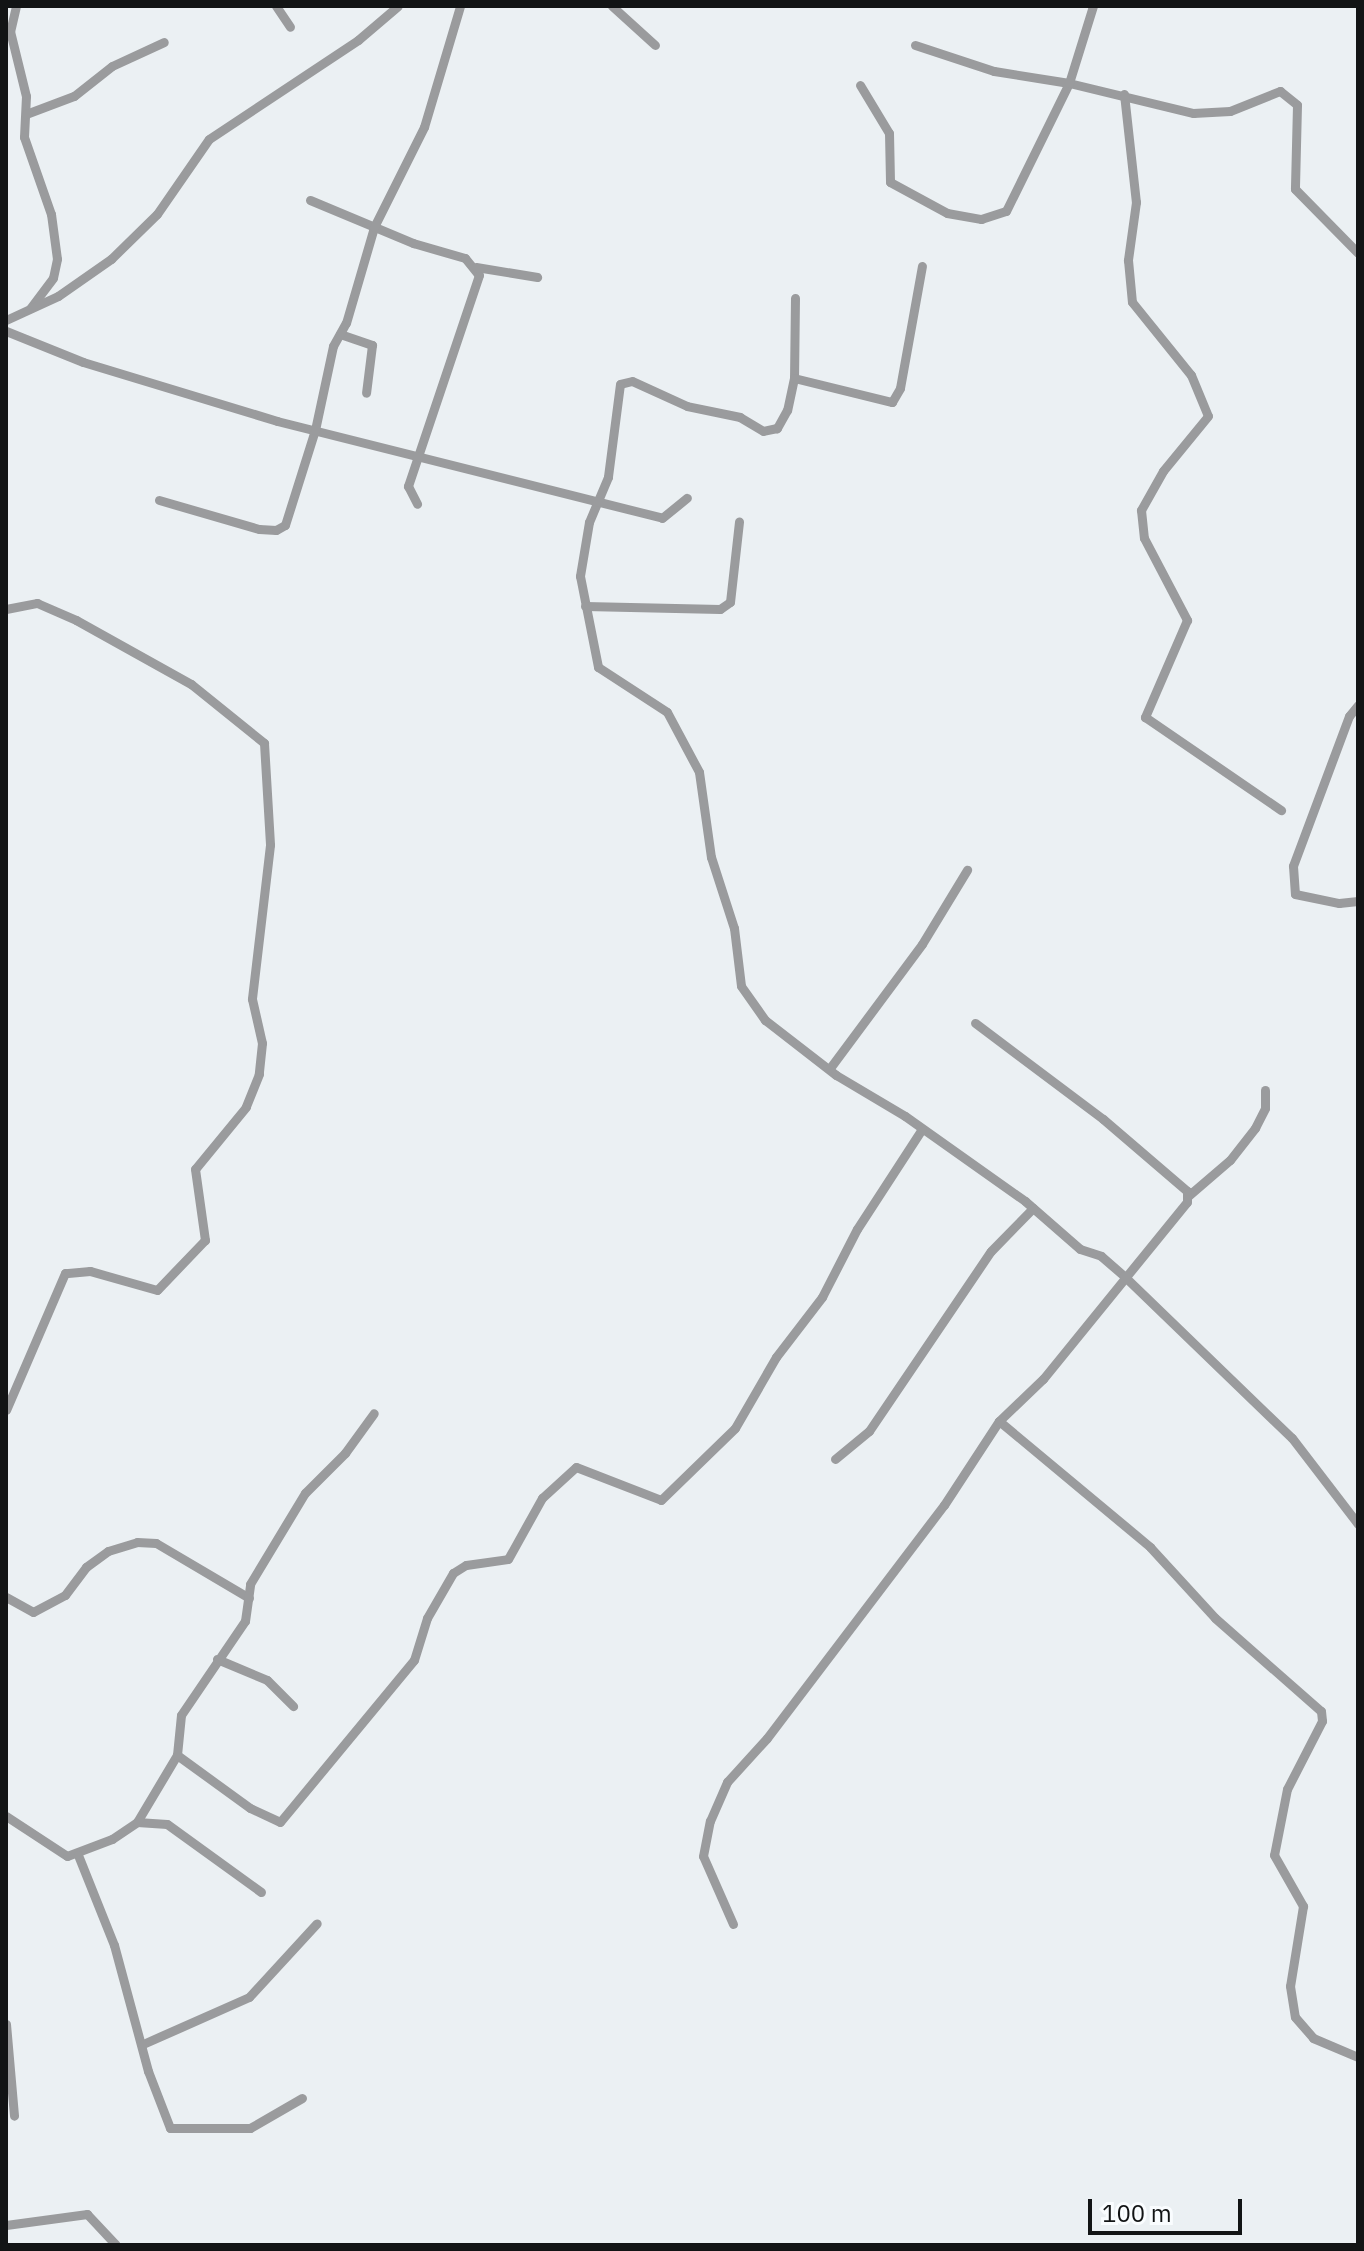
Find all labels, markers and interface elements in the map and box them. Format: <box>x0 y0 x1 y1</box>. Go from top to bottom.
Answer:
scale bar <box>1092 2183 1246 2233</box>
text: 100 m <box>1102 2197 1172 2229</box>

